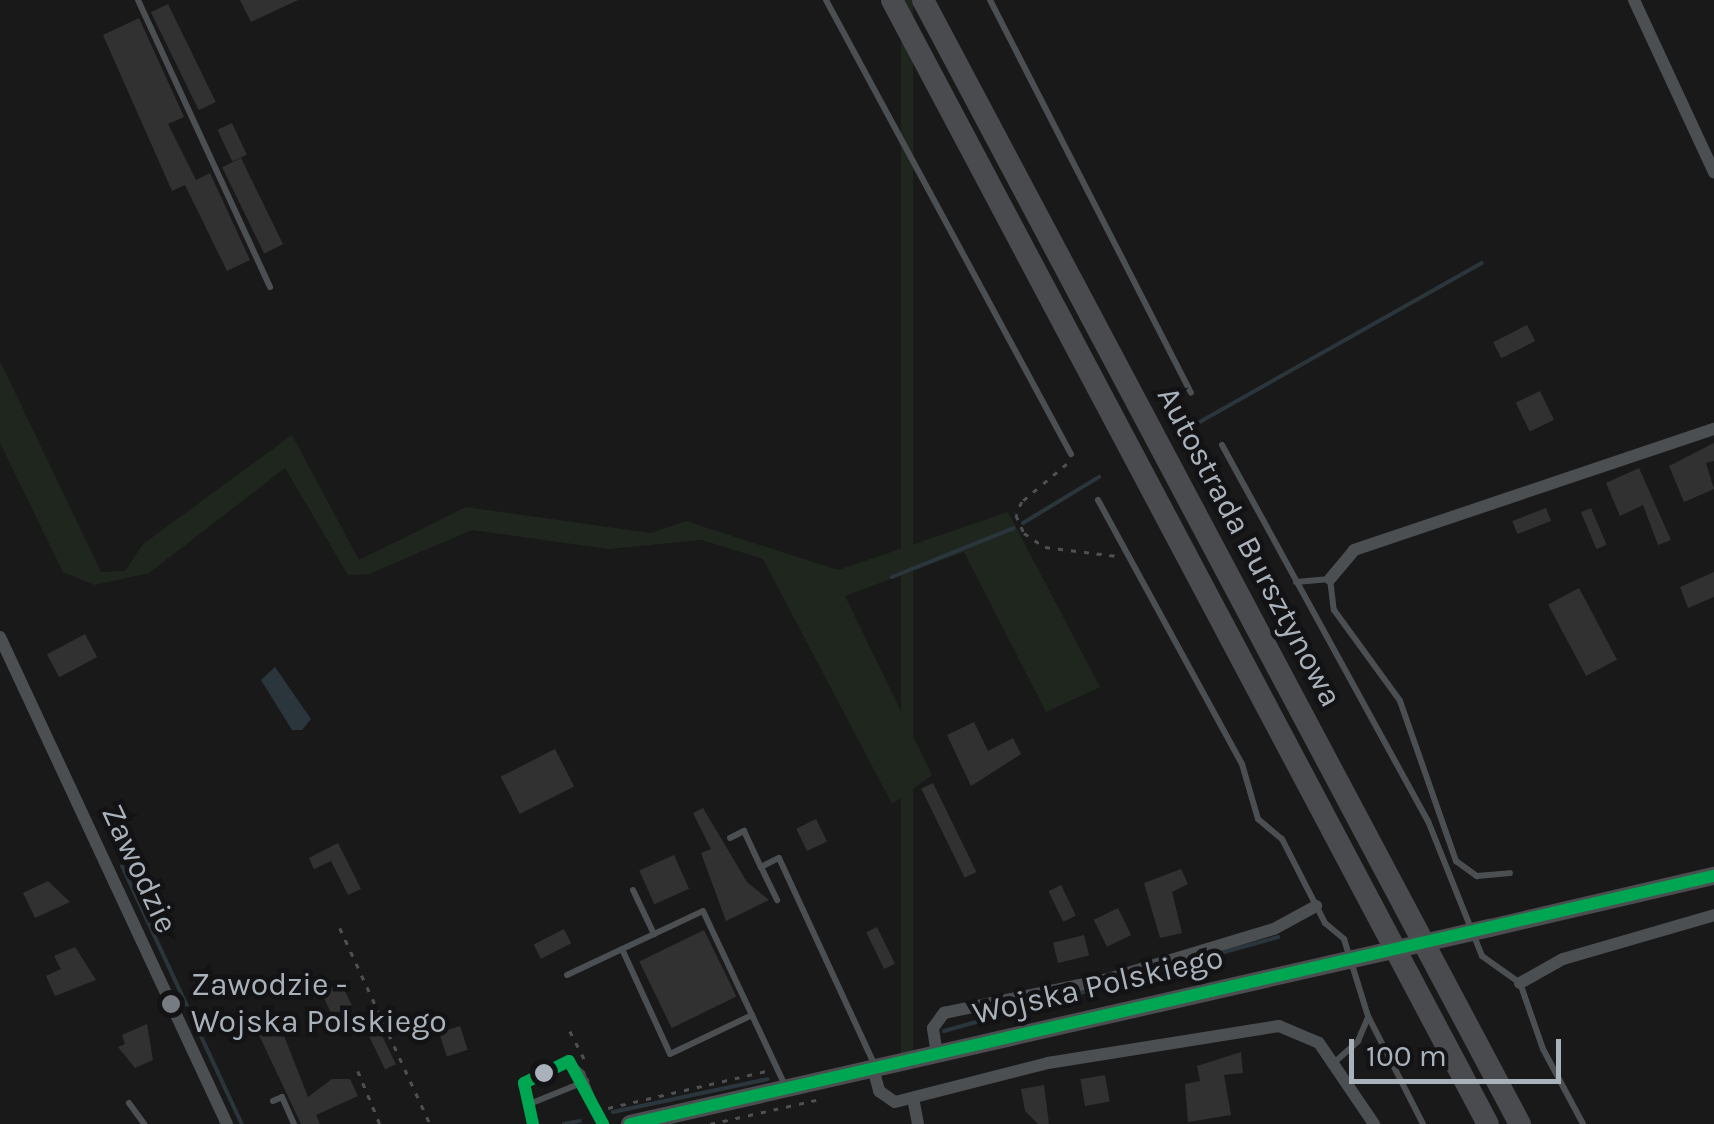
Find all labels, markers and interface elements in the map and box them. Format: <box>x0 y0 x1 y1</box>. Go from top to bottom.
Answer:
street label: Autostrada Bursztynowa <box>1148 380 1350 714</box>
street label: Zawodzie <box>93 799 185 939</box>
street label: Wojska Polskiego <box>969 939 1227 1033</box>
place label: Zawodzie - Wojska Polskiego <box>191 967 447 1042</box>
marker: Zawodzie - Wojska Polskiego <box>160 993 182 1015</box>
scale bar <box>1354 1019 1566 1081</box>
text: 100 m <box>1366 1038 1447 1074</box>
unlabelled marker <box>534 1063 554 1083</box>

